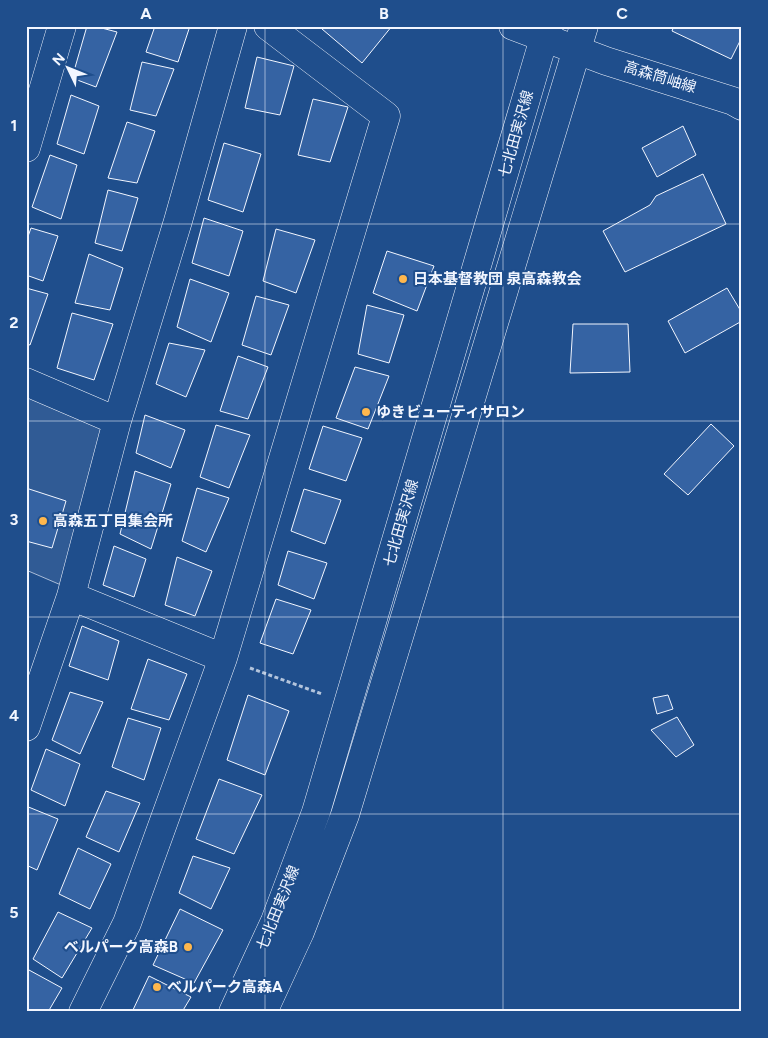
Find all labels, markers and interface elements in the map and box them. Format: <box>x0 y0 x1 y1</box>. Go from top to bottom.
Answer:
text: A <box>140 4 152 23</box>
text: B <box>379 4 389 23</box>
text: C <box>616 4 628 23</box>
north arrow <box>42 42 92 92</box>
text: N <box>49 50 69 69</box>
street label: 高森筒岫線 <box>621 57 699 97</box>
street label: 七北田実沢線 <box>495 88 537 180</box>
text: 1 <box>11 116 17 135</box>
place label: 日本基督教団 泉高森教会 <box>413 270 582 288</box>
marker: 日本基督教団 泉高森教会 <box>397 273 409 285</box>
text: 2 <box>9 313 19 332</box>
place label: ゆきビューティサロン <box>376 403 525 421</box>
marker: ゆきビューティサロン <box>360 406 372 418</box>
street label: 七北田実沢線 <box>380 477 422 569</box>
text: 3 <box>10 510 19 529</box>
place label: 高森五丁目集会所 <box>53 512 173 530</box>
marker: 高森五丁目集会所 <box>37 515 49 527</box>
text: 4 <box>9 706 19 725</box>
street label: 七北田実沢線 <box>253 863 303 953</box>
text: 5 <box>9 903 19 922</box>
place label: ベルパーク高森B <box>64 938 178 956</box>
marker: ベルパーク高森B <box>182 941 194 953</box>
place label: ベルパーク高森A <box>167 978 283 996</box>
marker: ベルパーク高森A <box>151 981 163 993</box>

